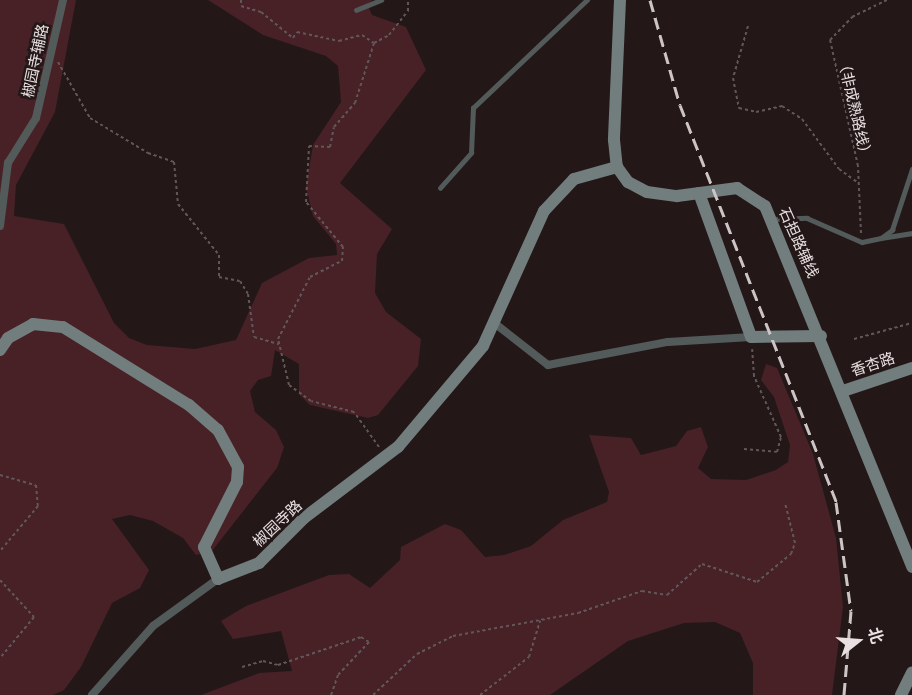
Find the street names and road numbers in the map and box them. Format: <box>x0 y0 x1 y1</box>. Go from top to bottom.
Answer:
street label: 椒园寺辅路 <box>19 22 53 100</box>
street label: （非成熟路线） <box>833 56 875 162</box>
street label: 石担路辅线 <box>775 205 821 281</box>
street label: 香杏路 <box>849 349 897 381</box>
street label: 椒园寺路 <box>250 497 306 551</box>

